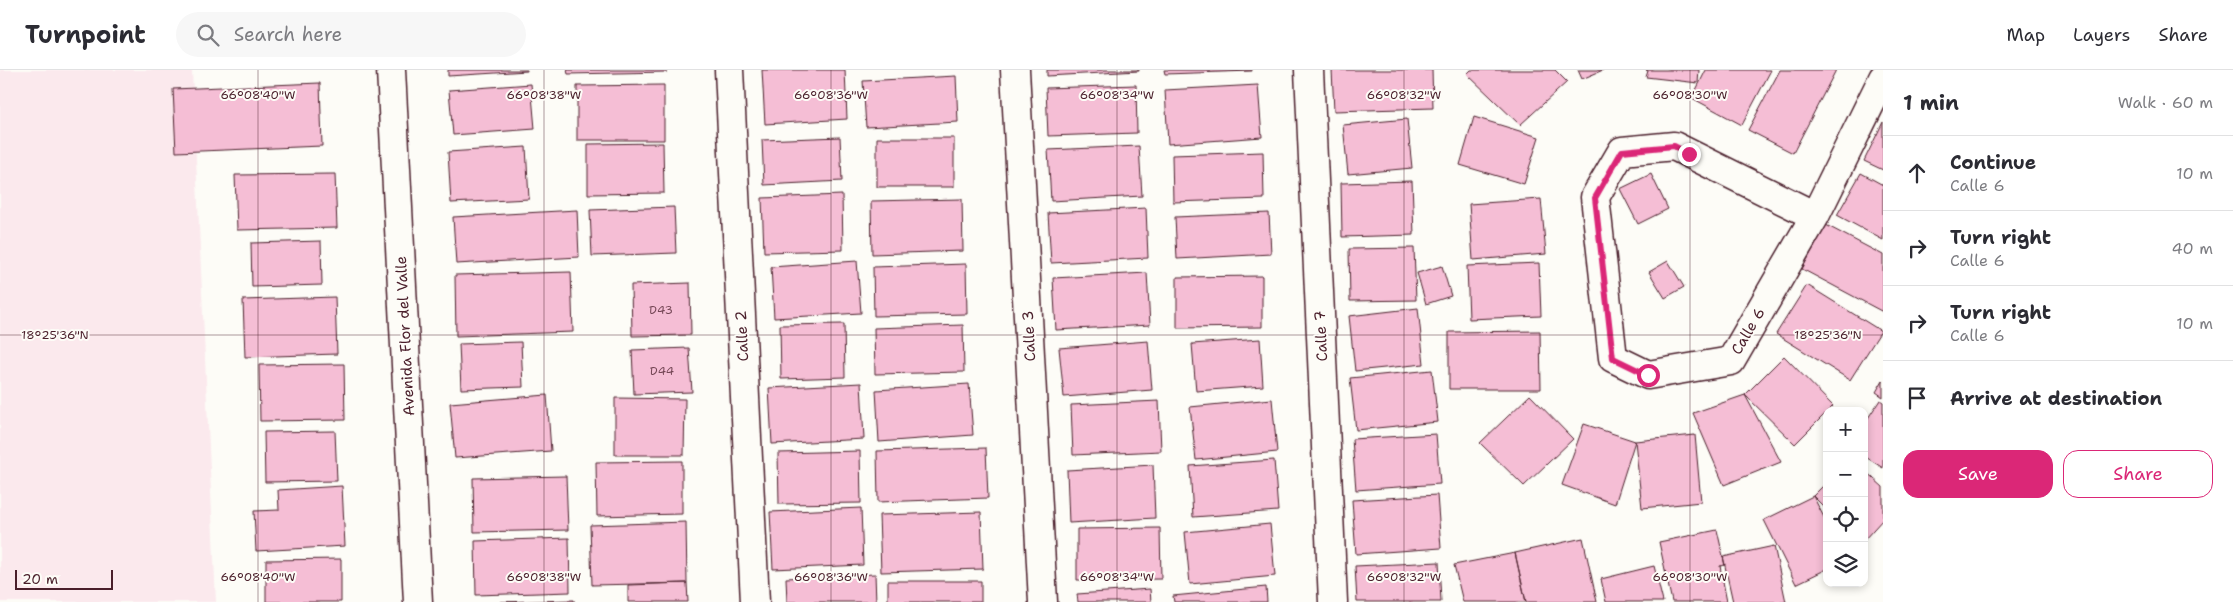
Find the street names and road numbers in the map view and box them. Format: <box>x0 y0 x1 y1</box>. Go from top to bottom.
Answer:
street label: Avenida Flor del Valle <box>391 255 419 417</box>
street label: Calle 6 <box>1727 304 1769 358</box>
street label: Calle 2 <box>731 310 753 362</box>
street label: Calle 3 <box>1018 310 1040 362</box>
street label: Calle 7 <box>1310 310 1332 362</box>

